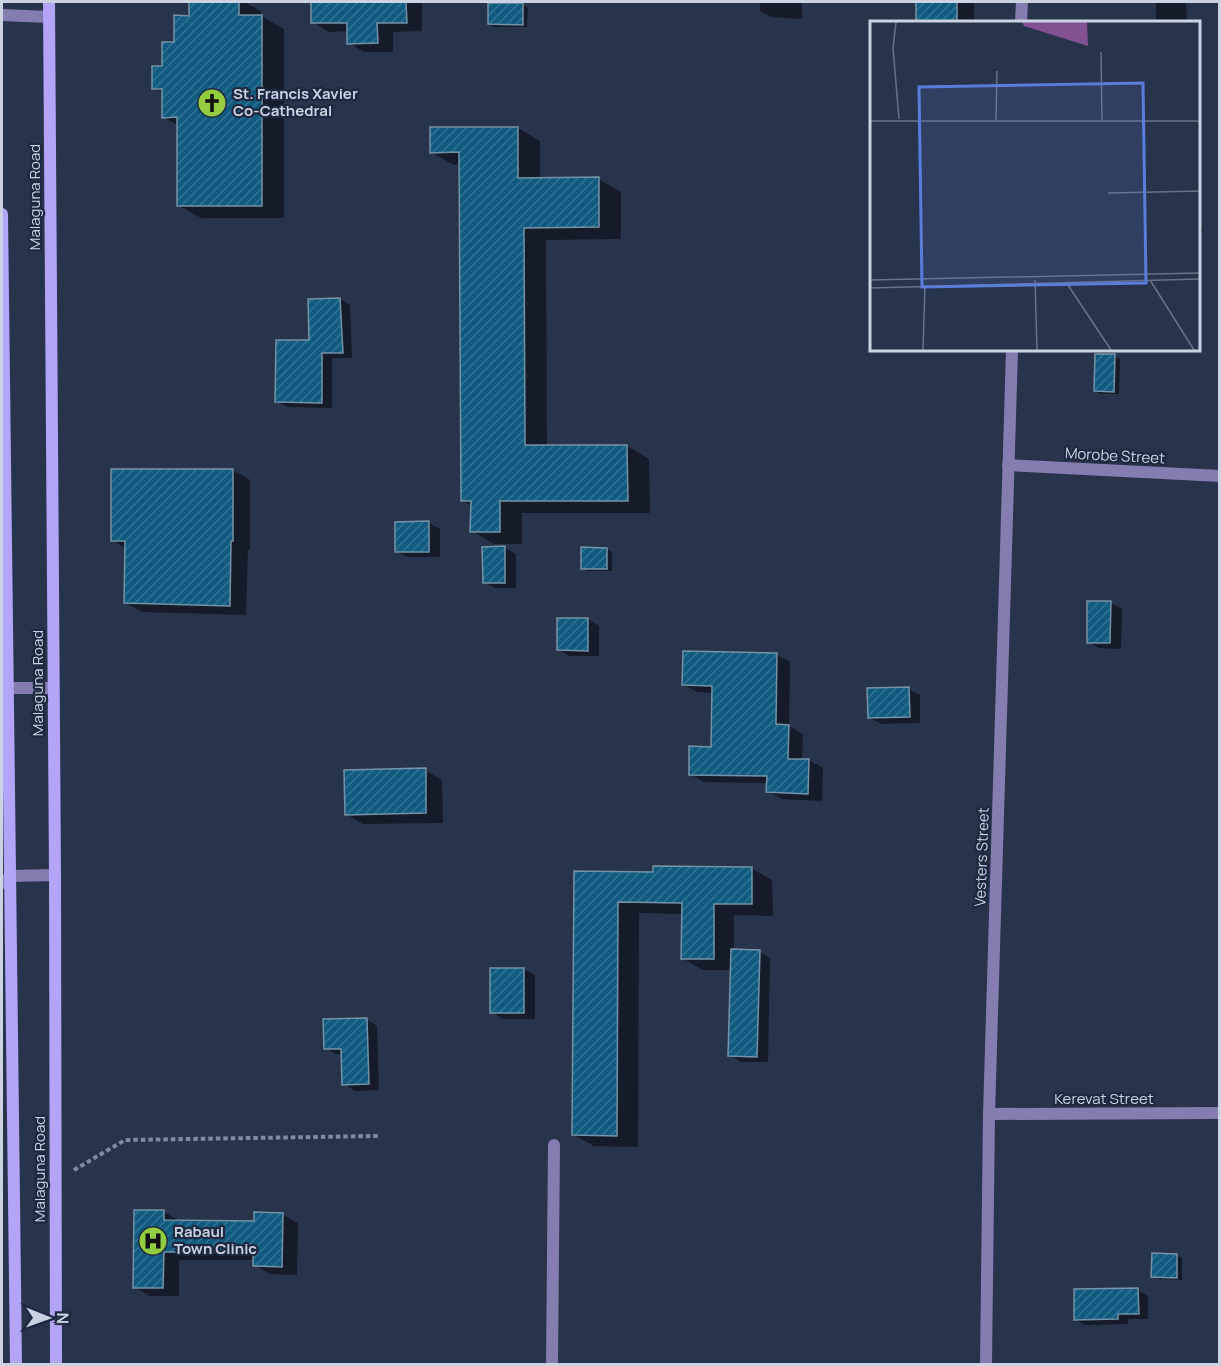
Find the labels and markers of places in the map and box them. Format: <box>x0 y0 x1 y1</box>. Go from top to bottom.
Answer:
place label: St. Francis Xavier Co-Cathedral <box>233 83 358 121</box>
church icon: St. Francis Xavier Co-Cathedral <box>196 87 228 119</box>
place label: Rabaul Town Clinic <box>174 1221 257 1259</box>
hospital icon: Rabaul Town Clinic <box>137 1225 169 1257</box>

